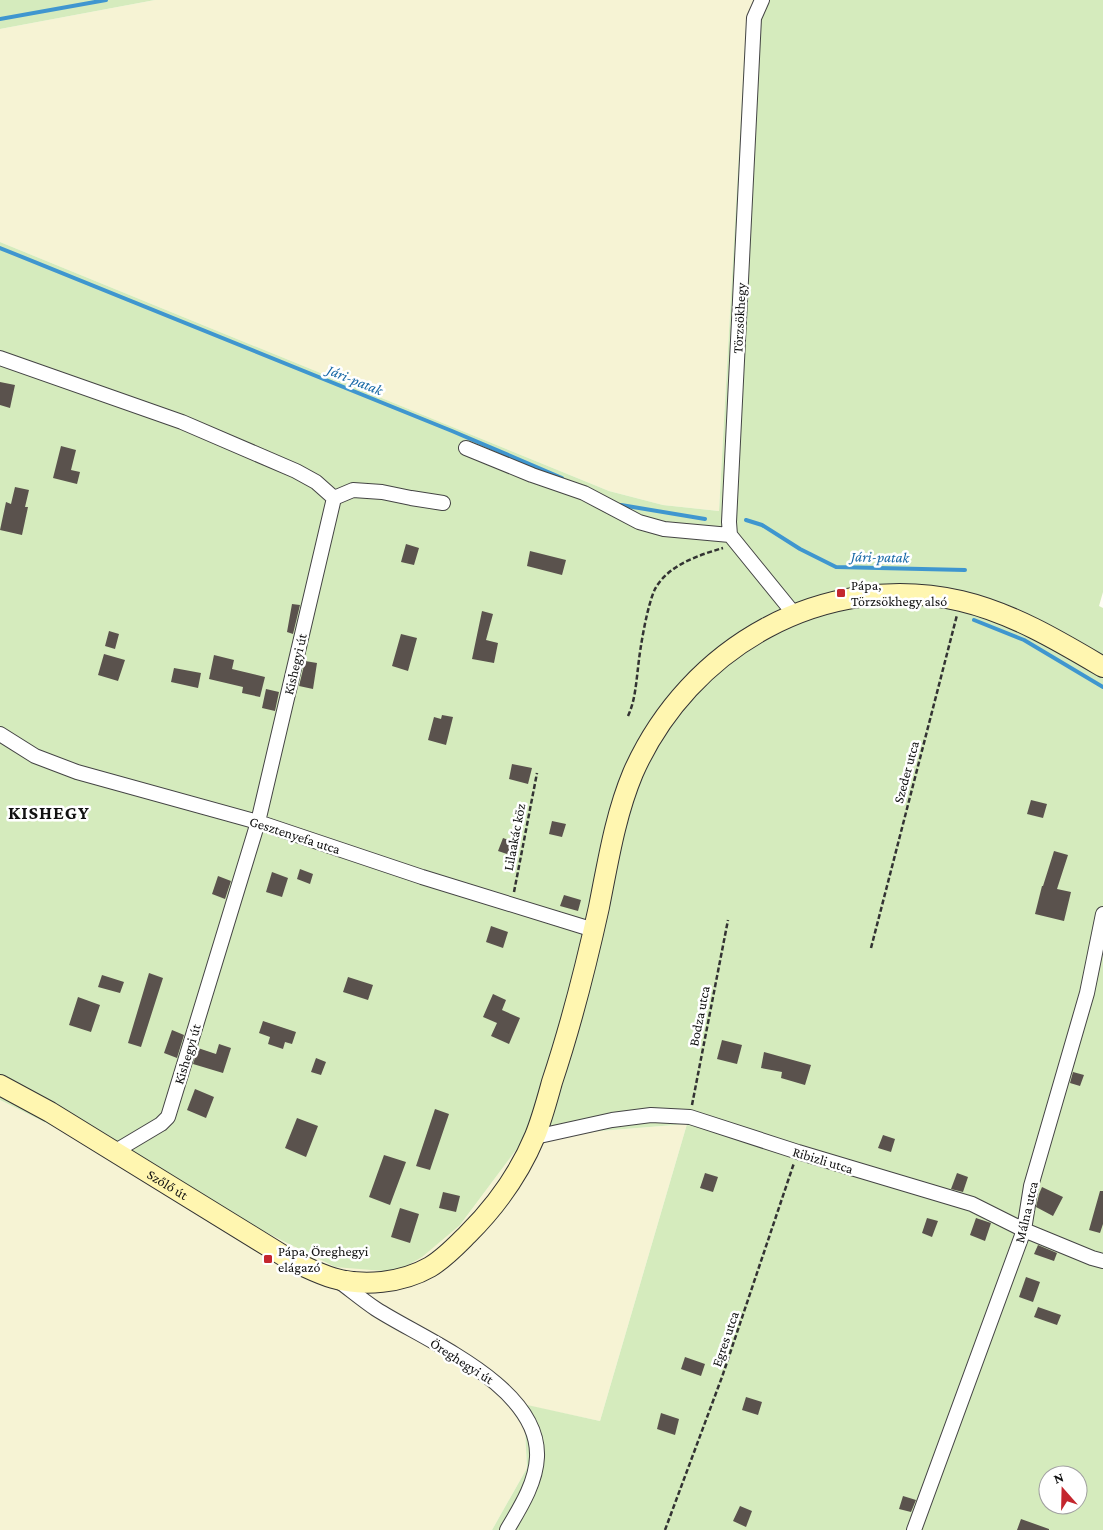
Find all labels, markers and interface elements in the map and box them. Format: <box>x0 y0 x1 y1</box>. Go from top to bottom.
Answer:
street label: Törzsökhegy <box>729 282 749 354</box>
water label: Jári-patak <box>322 361 386 400</box>
water label: Jári-patak <box>848 548 911 567</box>
place label: Pápa, Törzsökhegy alsó <box>851 577 947 609</box>
marker: Pápa, Törzsökhegy alsó <box>835 587 847 599</box>
street label: Kishegyi út <box>280 631 310 696</box>
street label: Szeder utca <box>890 739 922 805</box>
district label: KISHEGY <box>8 802 90 823</box>
street label: Lilaakác köz <box>500 802 528 872</box>
street label: Gesztenyefa utca <box>248 813 343 857</box>
street label: Bodza utca <box>685 984 713 1048</box>
street label: Kishegyi út <box>170 1021 204 1086</box>
street label: Ribizli utca <box>791 1143 856 1177</box>
street label: Szőlő út <box>144 1166 191 1203</box>
street label: Málna utca <box>1011 1179 1041 1244</box>
place label: Pápa, Öreghegyi elágazó <box>278 1243 369 1275</box>
marker: Pápa, Öreghegyi elágazó <box>262 1253 274 1265</box>
street label: Egres utca <box>708 1309 742 1369</box>
street label: Öreghegyi út <box>427 1335 497 1388</box>
north arrow <box>1038 1465 1088 1515</box>
text: N <box>1051 1468 1066 1487</box>

